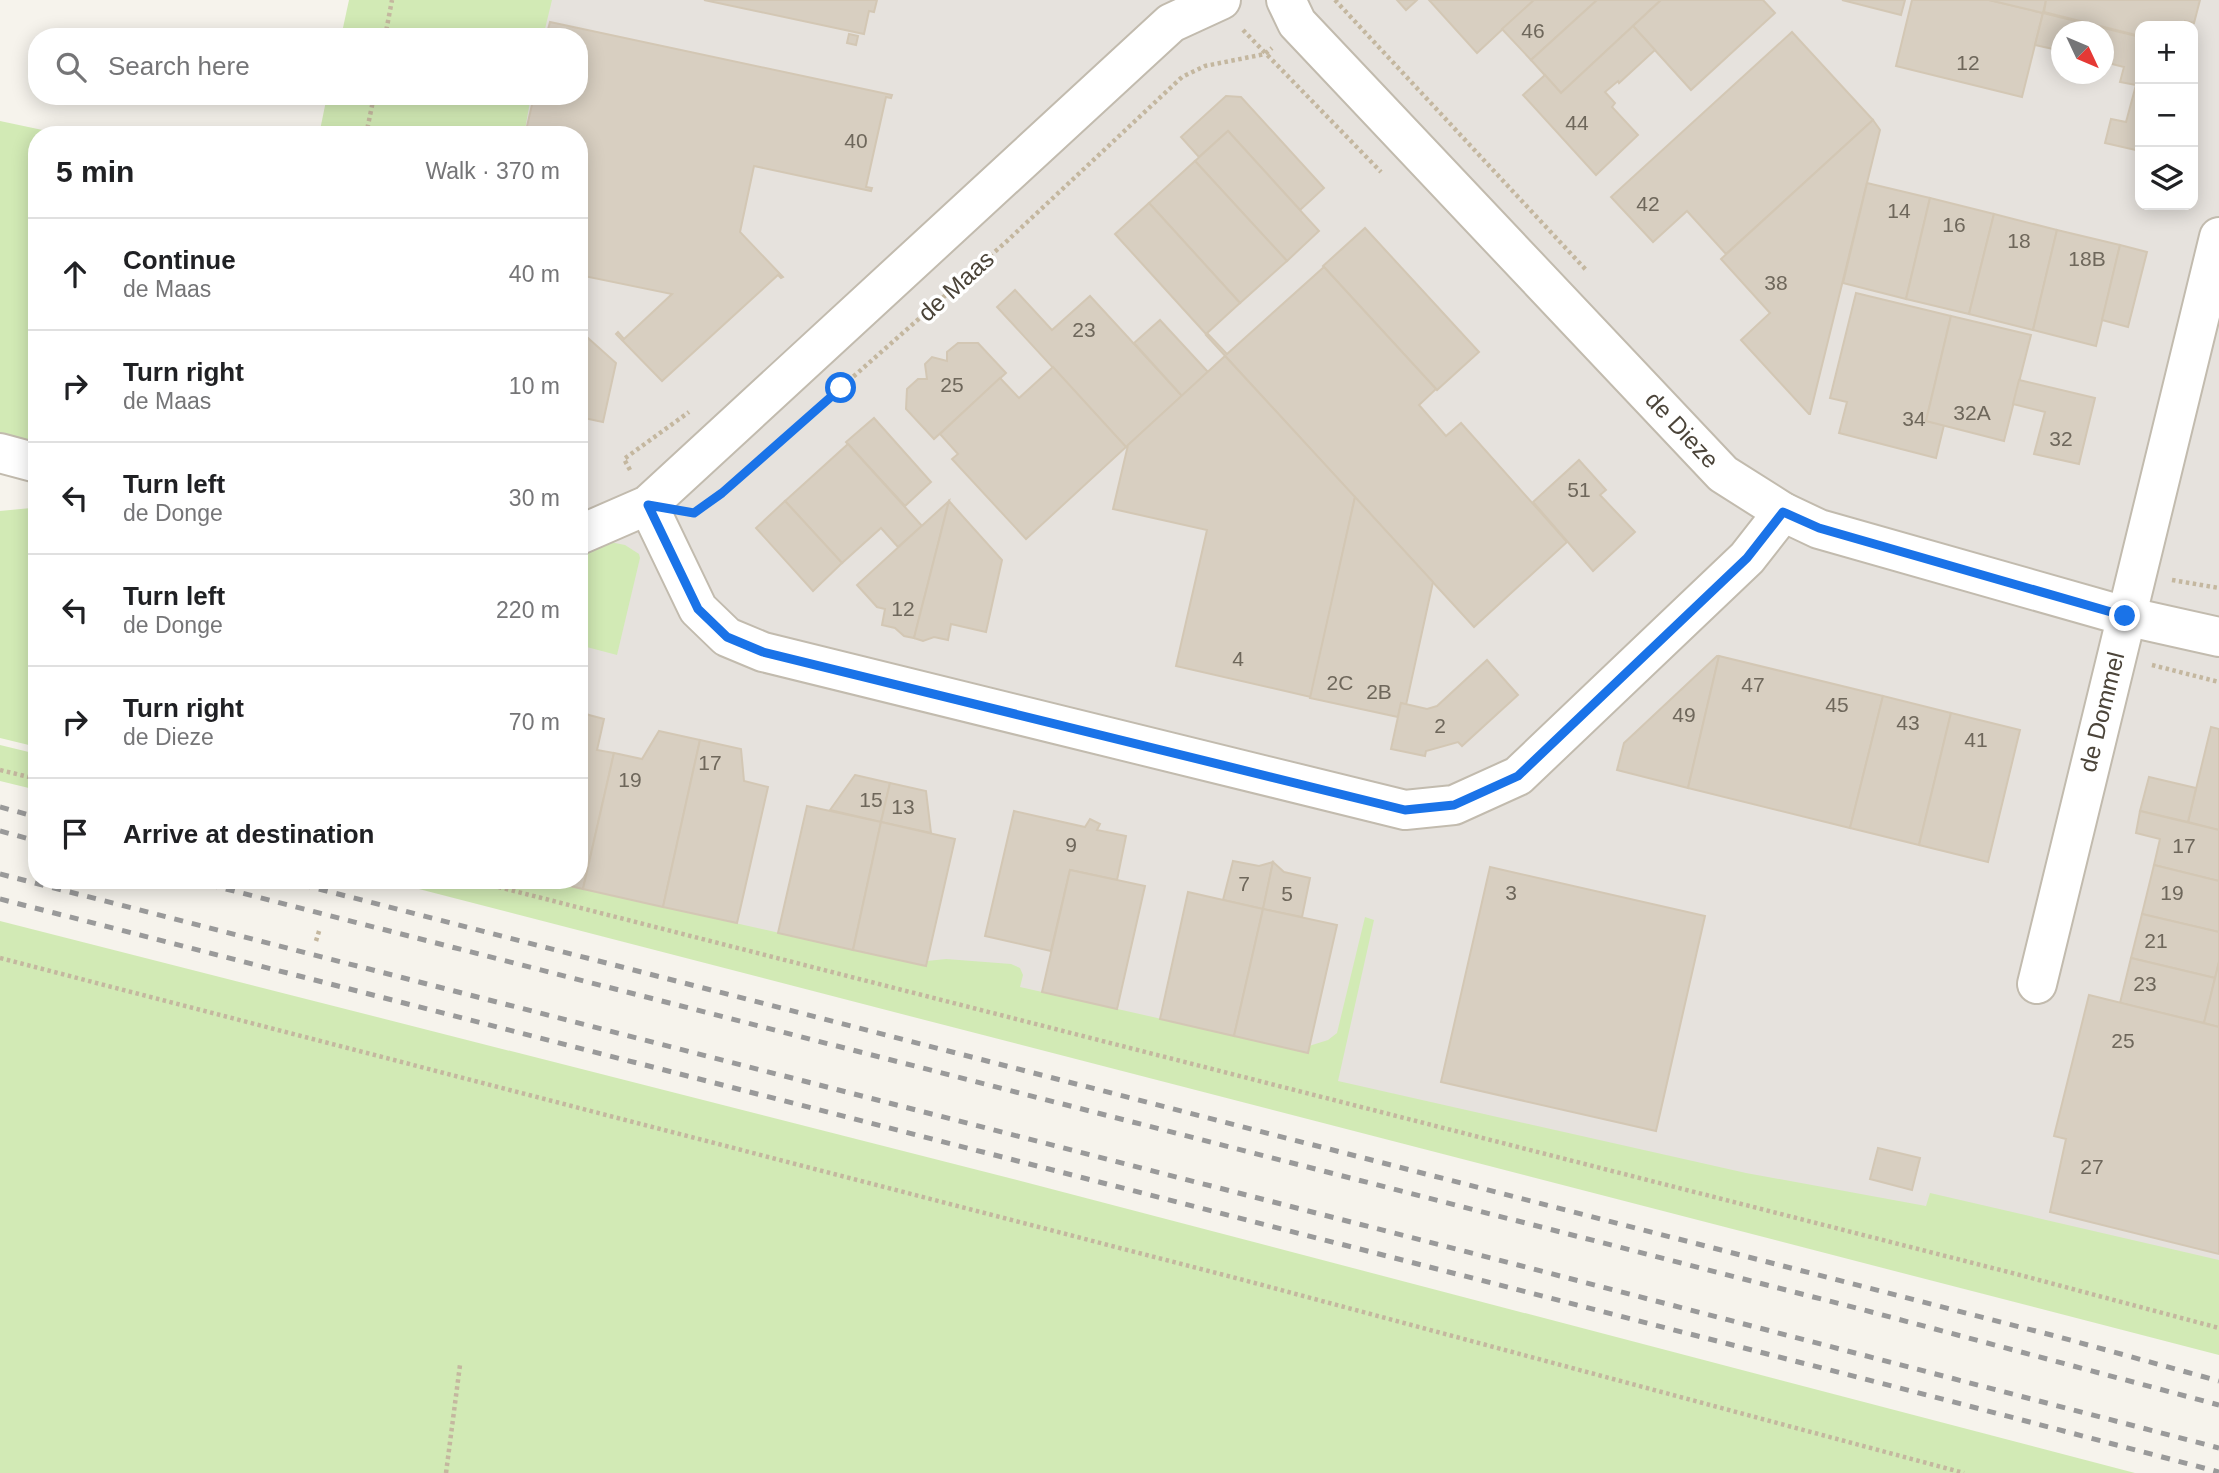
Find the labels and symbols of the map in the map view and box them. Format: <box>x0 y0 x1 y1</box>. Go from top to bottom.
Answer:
house number: 46 <box>1521 19 1545 42</box>
north arrow <box>2051 21 2114 84</box>
house number: 12 <box>1956 51 1980 74</box>
house number: 44 <box>1565 111 1589 134</box>
house number: 40 <box>844 129 868 152</box>
house number: 42 <box>1636 192 1660 215</box>
house number: 14 <box>1887 199 1911 222</box>
house number: 16 <box>1942 213 1966 236</box>
house number: 18 <box>2007 229 2031 252</box>
street label: de Maas <box>912 245 999 326</box>
house number: 18B <box>2068 247 2106 270</box>
house number: 38 <box>1764 271 1788 294</box>
house number: 23 <box>1072 318 1096 341</box>
route start <box>825 372 856 403</box>
house number: 25 <box>940 373 964 396</box>
street label: de Dieze <box>1640 386 1725 474</box>
house number: 32A <box>1953 401 1991 424</box>
house number: 34 <box>1902 407 1926 430</box>
house number: 32 <box>2049 427 2073 450</box>
house number: 51 <box>1567 478 1591 501</box>
house number: 12 <box>891 597 915 620</box>
route end <box>2109 600 2140 631</box>
house number: 4 <box>1232 647 1244 670</box>
street label: de Dommel <box>2074 649 2129 775</box>
house number: 2C <box>1327 671 1353 694</box>
house number: 47 <box>1741 673 1765 696</box>
house number: 2B <box>1366 680 1392 703</box>
house number: 45 <box>1825 693 1849 716</box>
house number: 49 <box>1672 703 1696 726</box>
house number: 43 <box>1896 711 1920 734</box>
house number: 2 <box>1434 714 1446 737</box>
house number: 41 <box>1964 728 1988 751</box>
house number: 17 <box>698 751 722 774</box>
house number: 19 <box>618 768 642 791</box>
house number: 15 <box>859 788 883 811</box>
house number: 13 <box>891 795 915 818</box>
house number: 9 <box>1065 833 1077 856</box>
house number: 17 <box>2172 834 2196 857</box>
house number: 7 <box>1238 872 1250 895</box>
house number: 3 <box>1505 881 1517 904</box>
house number: 19 <box>2160 881 2184 904</box>
house number: 5 <box>1281 882 1293 905</box>
house number: 21 <box>2144 929 2168 952</box>
house number: 23 <box>2133 972 2157 995</box>
house number: 25 <box>2111 1029 2135 1052</box>
house number: 27 <box>2080 1155 2104 1178</box>

